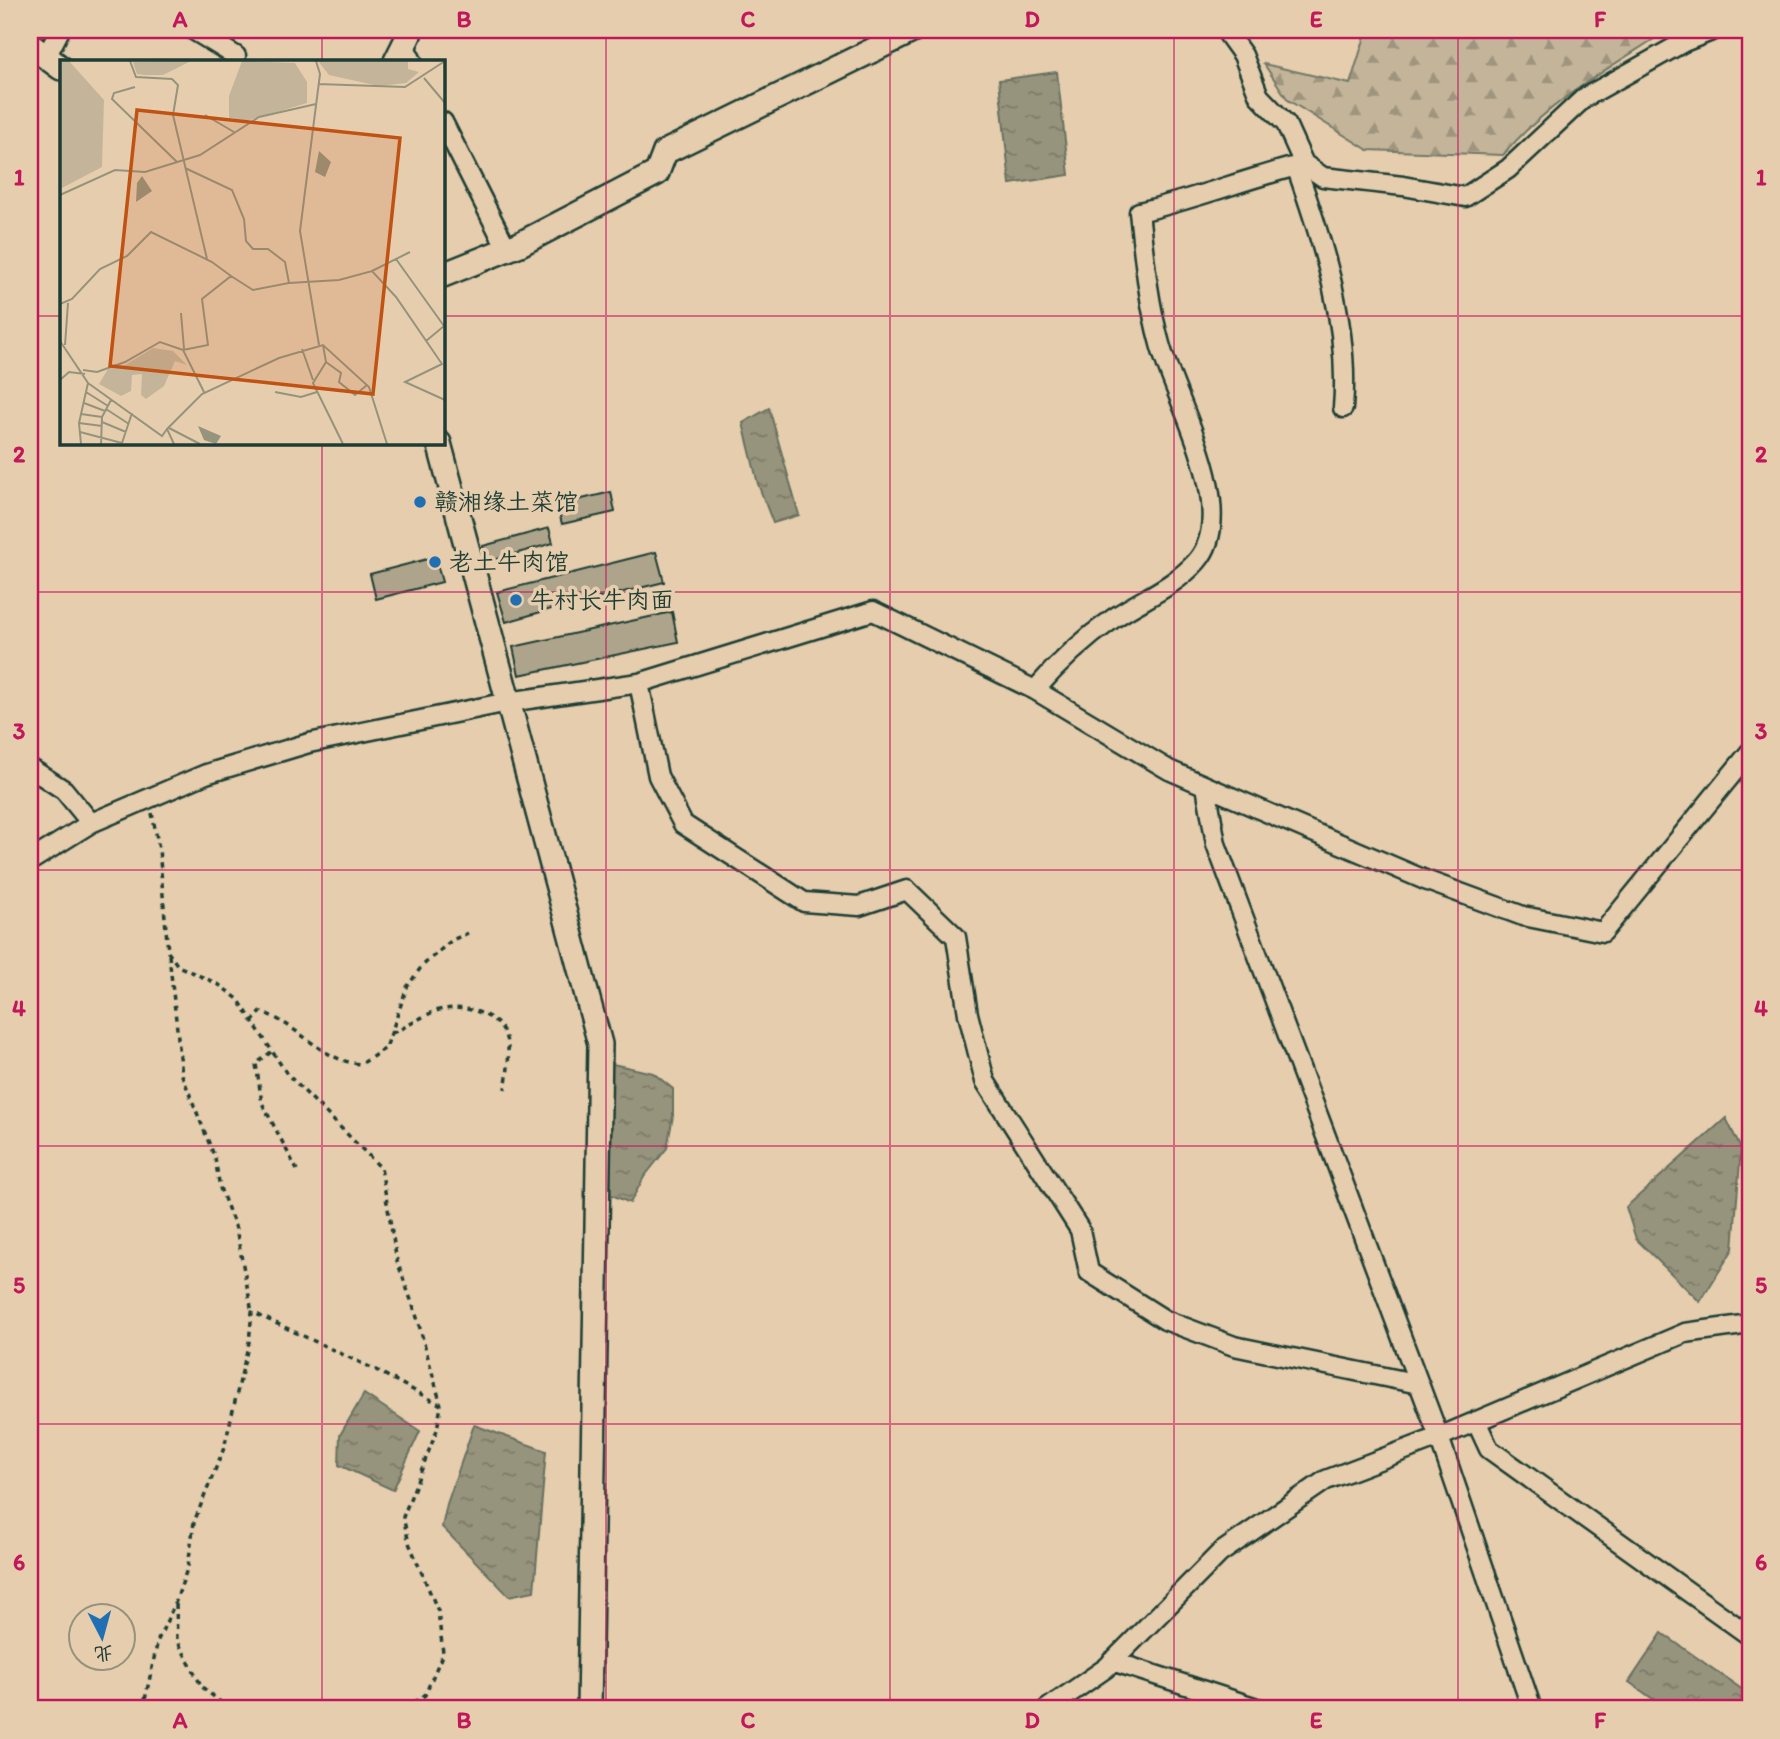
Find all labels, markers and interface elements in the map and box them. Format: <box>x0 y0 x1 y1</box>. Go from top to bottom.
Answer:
text: A <box>172 5 188 33</box>
text: B <box>457 5 472 33</box>
text: C <box>741 5 756 33</box>
text: D <box>1024 5 1040 33</box>
text: E <box>1310 5 1323 33</box>
text: F <box>1594 5 1607 33</box>
inset map <box>60 60 444 444</box>
text: 1 <box>14 163 25 191</box>
text: 1 <box>1756 163 1767 191</box>
text: 2 <box>13 440 26 468</box>
text: 2 <box>1755 440 1768 468</box>
place label: 赣湘缘土菜馆 <box>434 487 578 516</box>
marker: 赣湘缘土菜馆 <box>412 494 428 510</box>
place label: 老土牛肉馆 <box>449 547 569 576</box>
marker: 老土牛肉馆 <box>427 554 443 570</box>
place label: 牛村长牛肉面 <box>530 585 674 614</box>
marker: 牛村长牛肉面 <box>508 592 524 608</box>
text: 3 <box>13 717 26 745</box>
text: 3 <box>1755 717 1768 745</box>
text: 4 <box>12 994 26 1022</box>
text: 4 <box>1754 994 1768 1022</box>
text: 5 <box>13 1271 25 1299</box>
text: 5 <box>1755 1271 1767 1299</box>
text: 6 <box>13 1548 25 1576</box>
text: 6 <box>1755 1548 1767 1576</box>
north arrow <box>66 1602 136 1672</box>
text: 北 <box>93 1641 114 1666</box>
text: A <box>172 1706 188 1734</box>
text: B <box>457 1706 472 1734</box>
text: C <box>741 1706 756 1734</box>
text: D <box>1024 1706 1040 1734</box>
text: E <box>1310 1706 1323 1734</box>
text: F <box>1594 1706 1607 1734</box>

